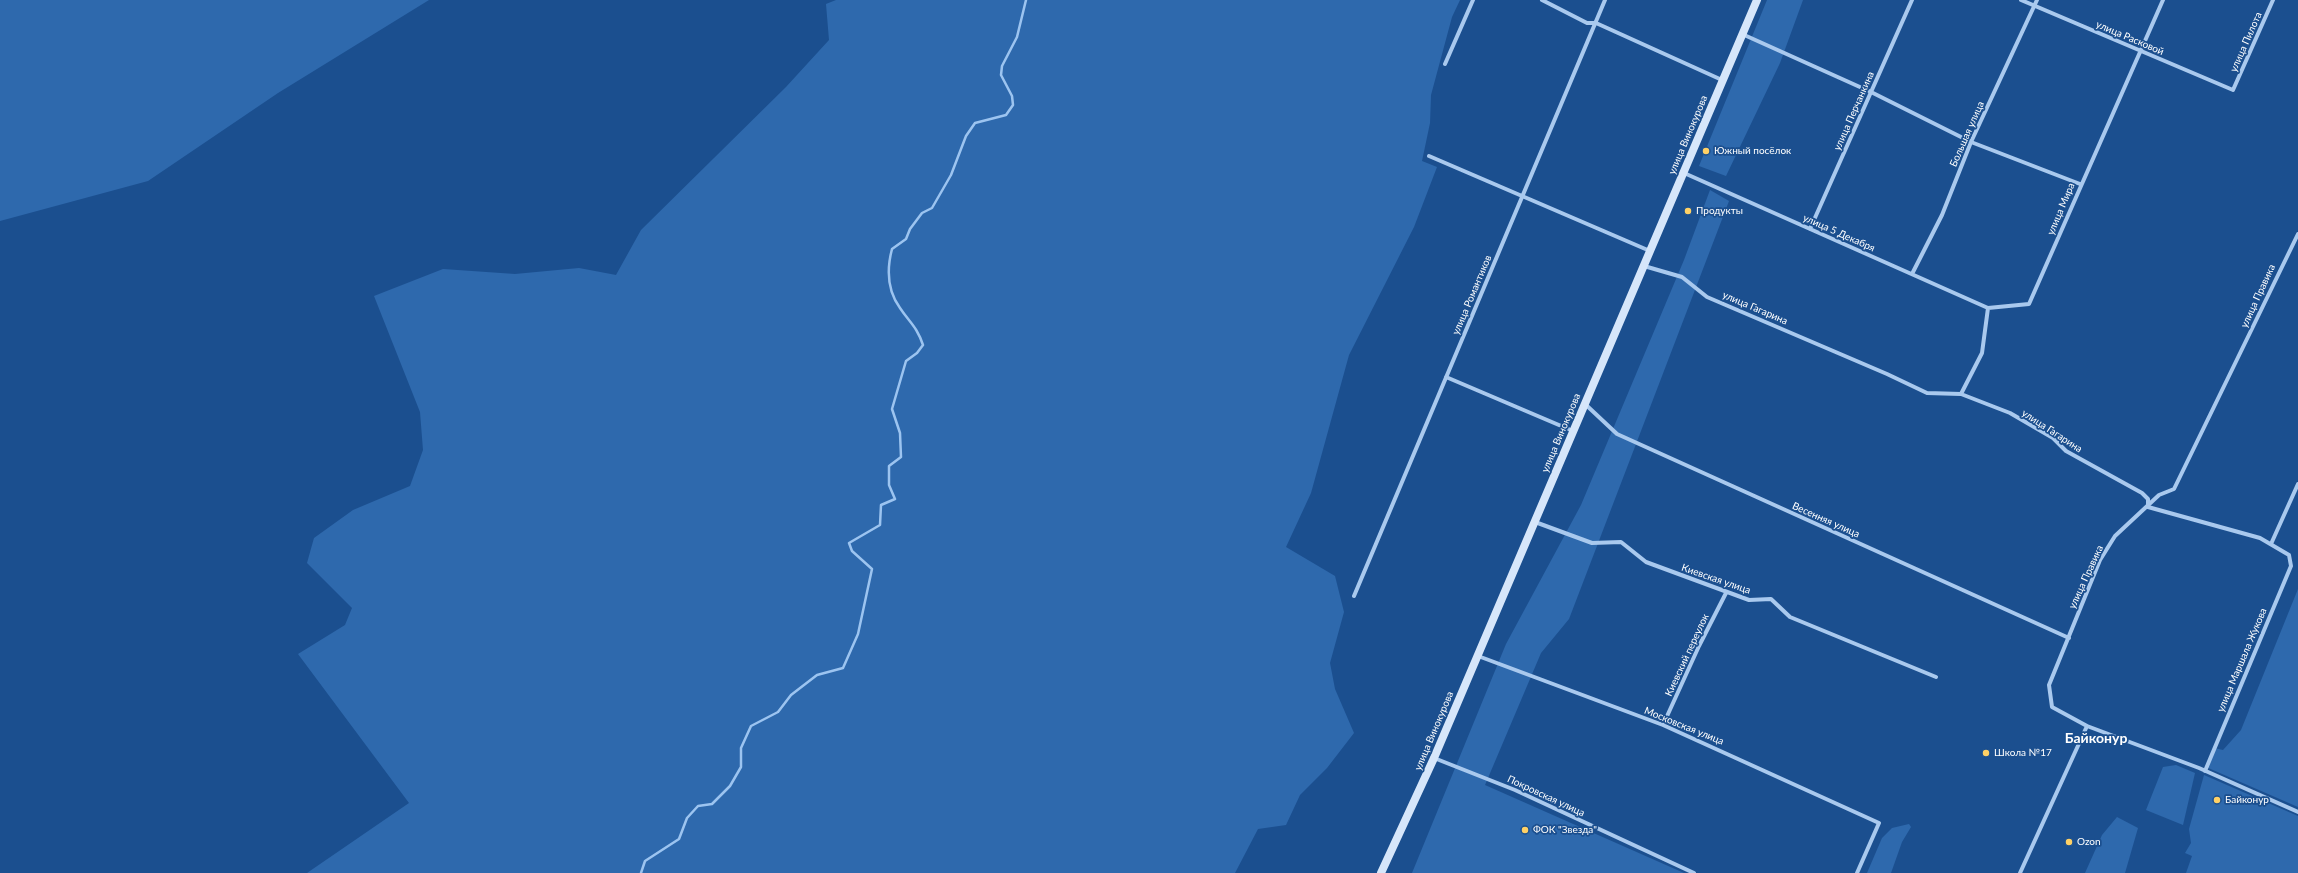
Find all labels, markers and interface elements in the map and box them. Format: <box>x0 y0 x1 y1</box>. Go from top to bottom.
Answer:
street label: улица Пилота <box>2227 10 2265 74</box>
street label: улица Расковой <box>2094 18 2166 58</box>
street label: улица Перчанкина <box>1831 70 1877 152</box>
street label: улица Винокурова <box>1666 94 1710 176</box>
street label: Большая улица <box>1947 99 1987 169</box>
place label: Южный посёлок <box>1714 145 1791 157</box>
marker: Южный посёлок <box>1701 146 1711 156</box>
street label: улица Мира <box>2045 181 2077 237</box>
place label: Продукты <box>1696 205 1743 217</box>
marker: Продукты <box>1683 206 1693 216</box>
street label: улица 5 Декабря <box>1801 212 1877 254</box>
street label: улица Романтиков <box>1450 253 1494 337</box>
street label: улица Правика <box>2238 262 2278 330</box>
street label: улица Гагарина <box>1721 289 1789 327</box>
street label: улица Винокурова <box>1539 392 1583 474</box>
street label: улица Гагарина <box>2019 407 2085 455</box>
street label: Весенняя улица <box>1790 500 1862 540</box>
street label: улица Правика <box>2066 543 2106 611</box>
street label: Киевская улица <box>1680 562 1752 596</box>
street label: улица Маршала Жукова <box>2215 606 2269 714</box>
street label: Киевский переулок <box>1663 612 1711 698</box>
street label: улица Винокурова <box>1412 690 1456 772</box>
street label: Московская улица <box>1642 705 1726 747</box>
district label: Байконур <box>2065 730 2127 746</box>
place label: Школа №17 <box>1994 747 2052 759</box>
marker: Школа №17 <box>1981 748 1991 758</box>
street label: Покровская улица <box>1505 773 1587 819</box>
place label: Байконур <box>2225 794 2269 806</box>
marker: Байконур <box>2212 795 2222 805</box>
place label: ФОК "Звезда" <box>1533 824 1597 836</box>
marker: ФОК "Звезда" <box>1520 825 1530 835</box>
place label: Ozon <box>2077 836 2101 848</box>
marker: Ozon <box>2064 837 2074 847</box>

